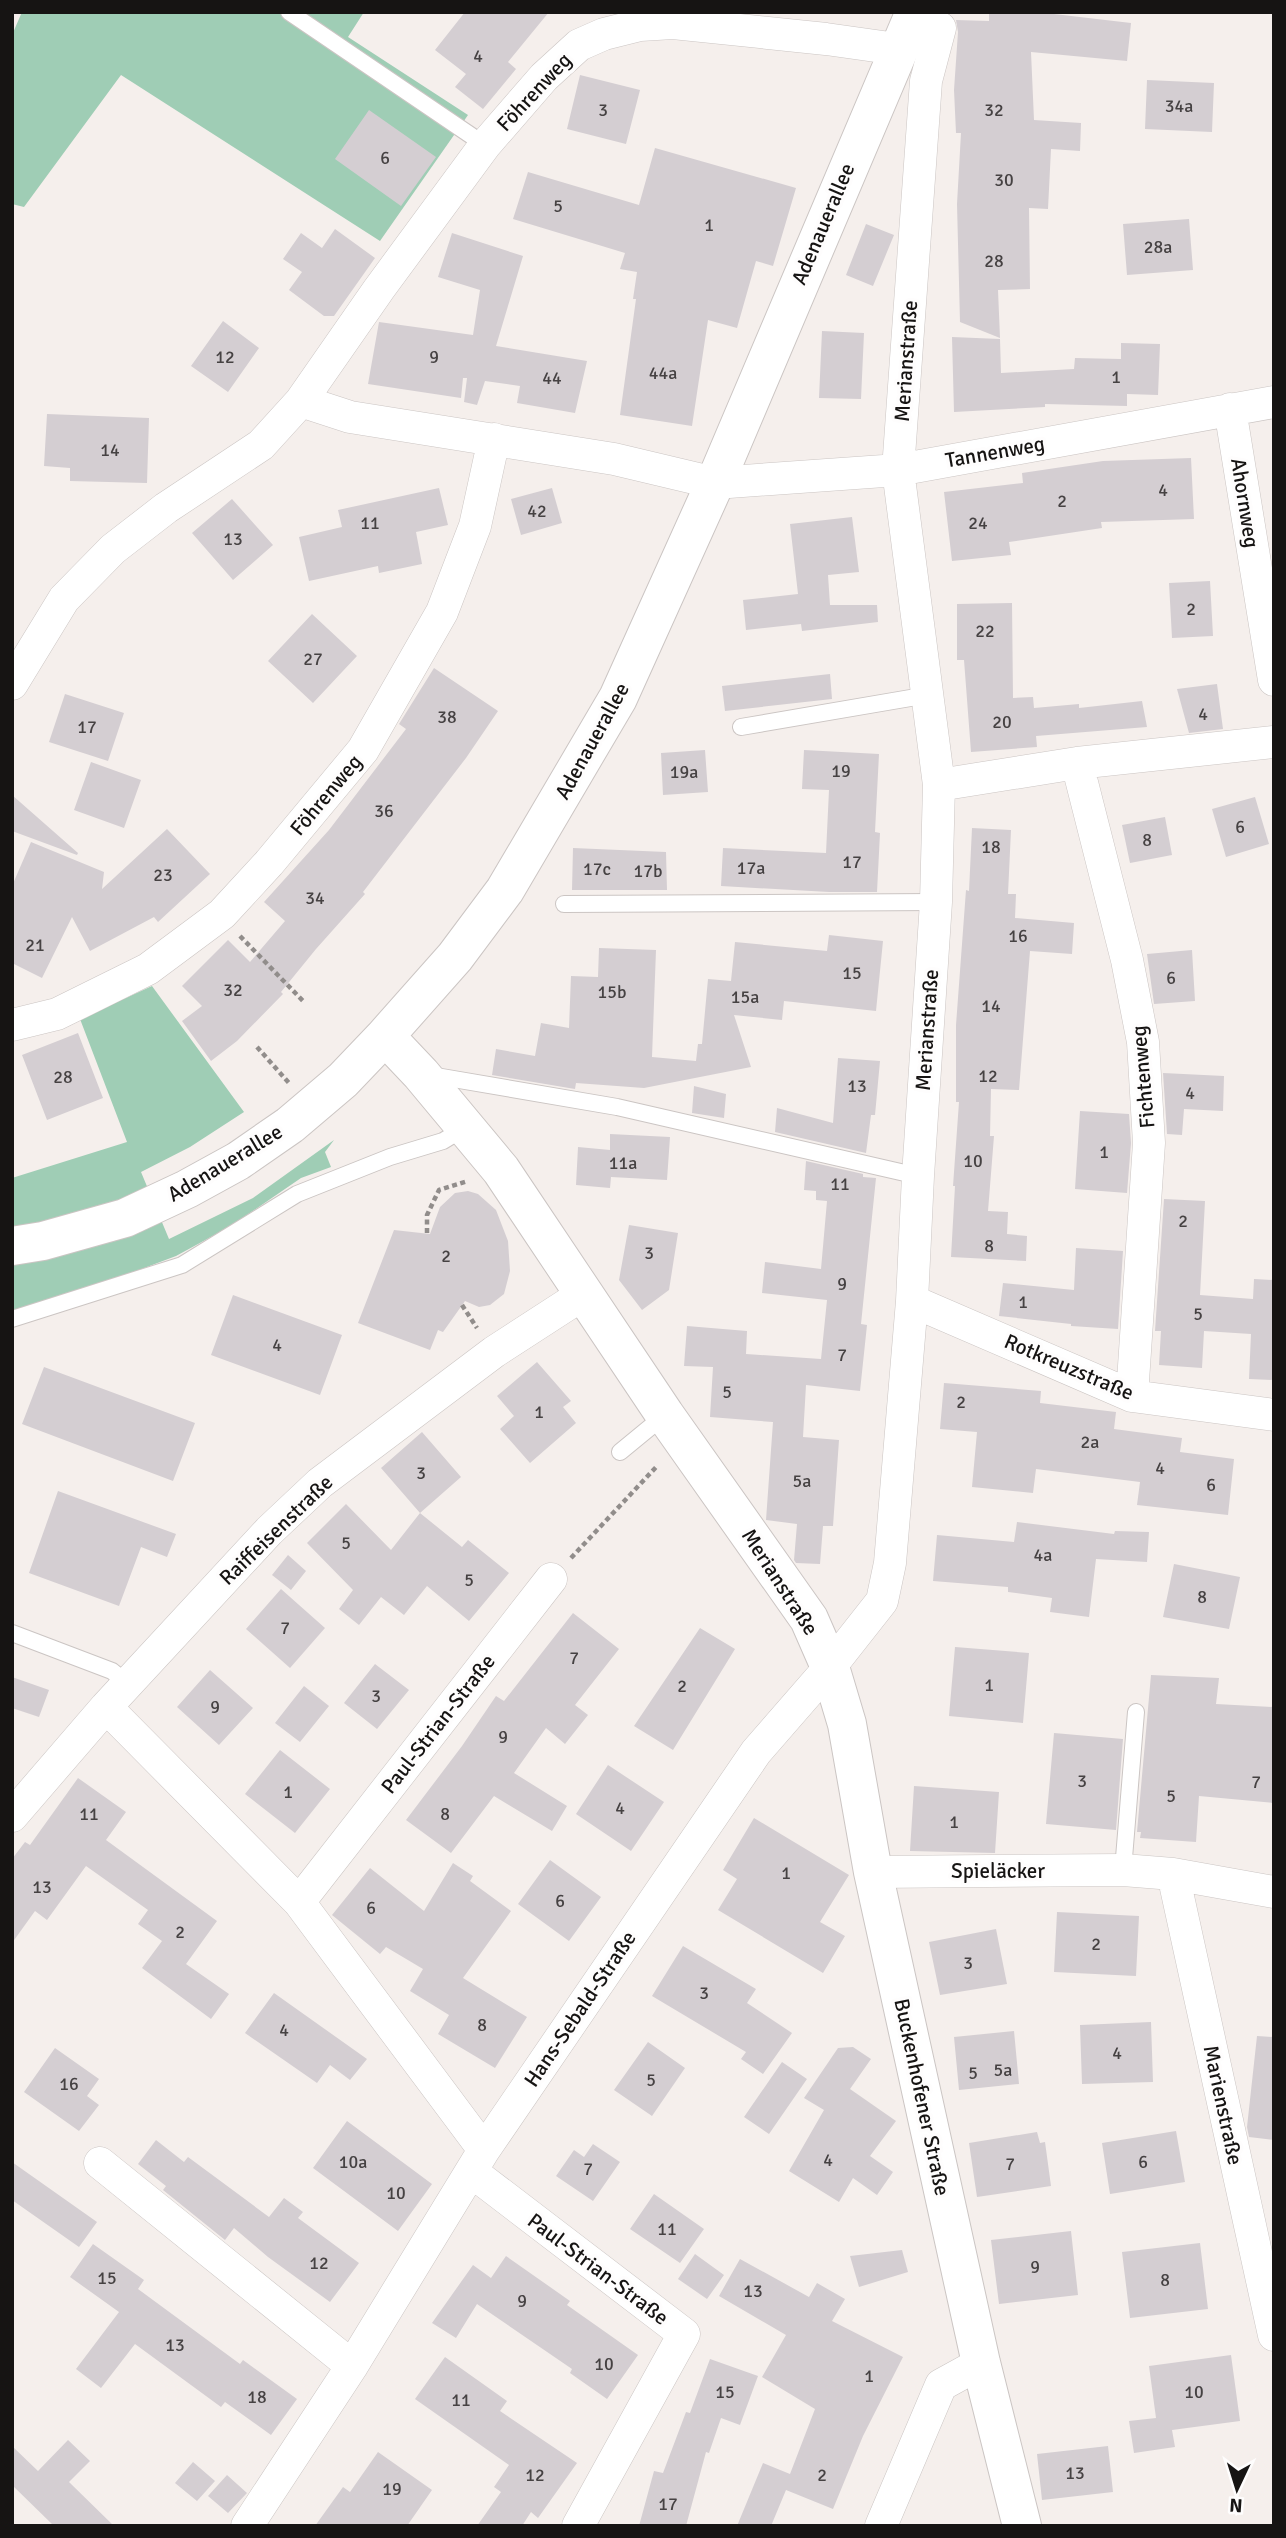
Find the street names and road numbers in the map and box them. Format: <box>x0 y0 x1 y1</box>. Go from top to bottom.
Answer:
street label: Föhrenweg <box>491 47 577 137</box>
street label: Adenauerallee <box>786 159 860 289</box>
street label: Merianstraße <box>889 299 923 423</box>
street label: Tannenweg <box>943 430 1047 474</box>
street label: Ahornweg <box>1225 456 1265 550</box>
street label: Adenauerallee <box>549 678 635 804</box>
street label: Föhrenweg <box>284 749 368 841</box>
street label: Merianstraße <box>910 968 944 1092</box>
street label: Fichtenweg <box>1126 1024 1160 1130</box>
street label: Adenauerallee <box>163 1119 287 1207</box>
street label: Rotkreuzstraße <box>1000 1328 1138 1406</box>
street label: Raiffeisenstraße <box>214 1469 338 1591</box>
street label: Merianstraße <box>736 1524 824 1640</box>
street label: Paul-Strian-Straße <box>375 1649 501 1799</box>
street label: Spieläcker <box>951 1858 1045 1884</box>
street label: Hans-Sebald-Straße <box>518 1926 642 2092</box>
street label: Buckenhofener Straße <box>888 1996 956 2198</box>
street label: Marienstraße <box>1198 2043 1248 2167</box>
street label: Paul-Strian-Straße <box>522 2207 674 2331</box>

